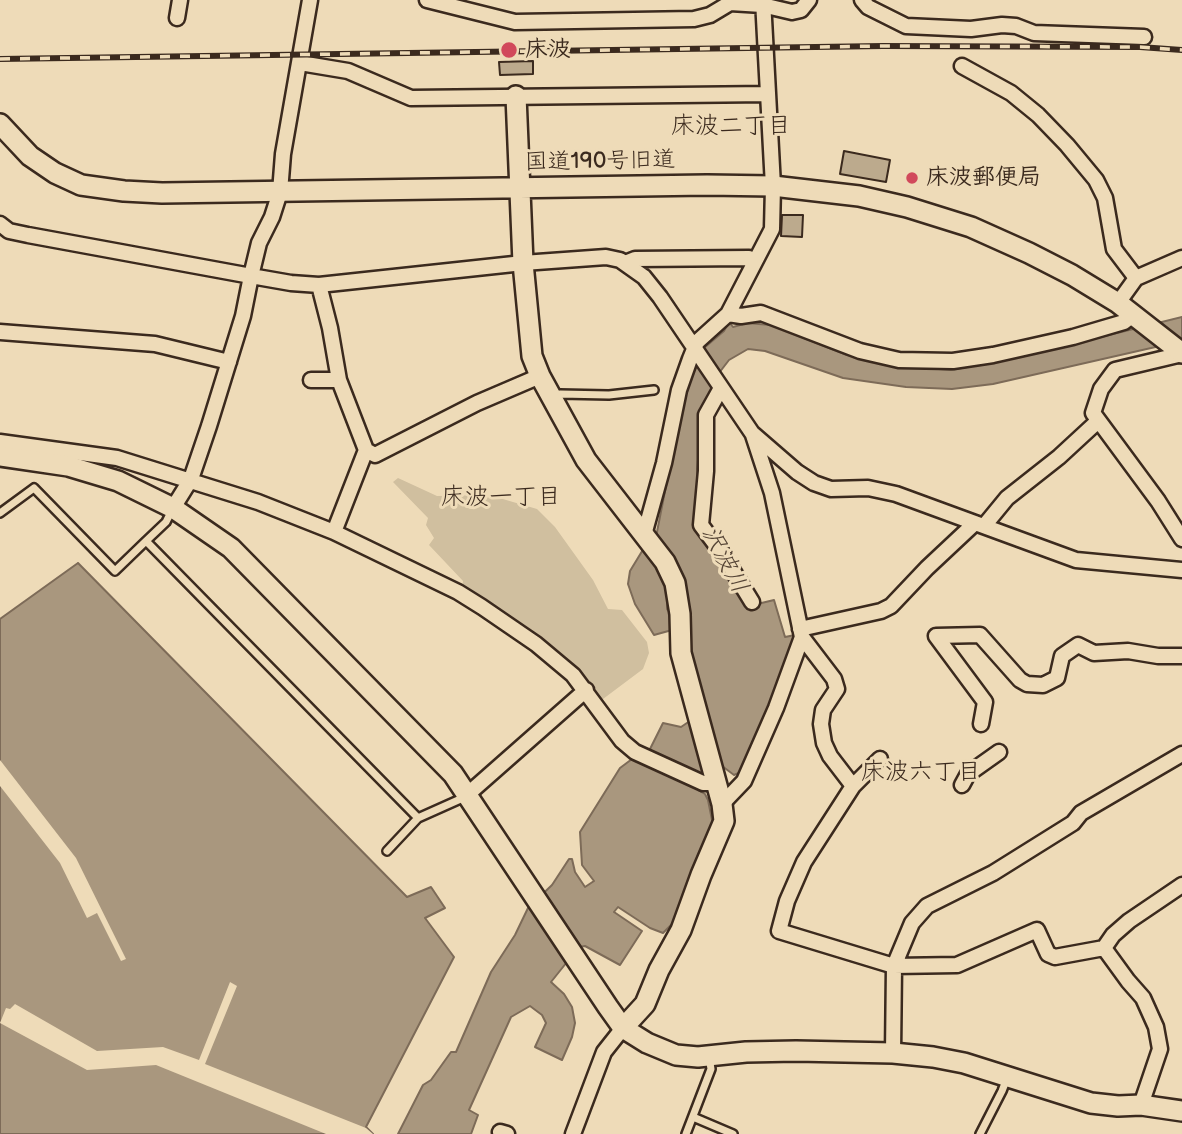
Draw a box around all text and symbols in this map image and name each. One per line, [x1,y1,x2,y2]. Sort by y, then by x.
place label: 床波 [525,36,571,64]
marker: 床波 [499,40,519,60]
district label: 床波二丁目 [671,113,791,141]
street label: 国道190号旧道 [524,147,676,177]
place label: 床波郵便局 [926,164,1041,192]
marker: 床波郵便局 [904,170,920,186]
district label: 床波一丁目 [441,484,561,512]
water label: 沢波川 [694,521,754,599]
district label: 床波六丁目 [861,759,981,787]

